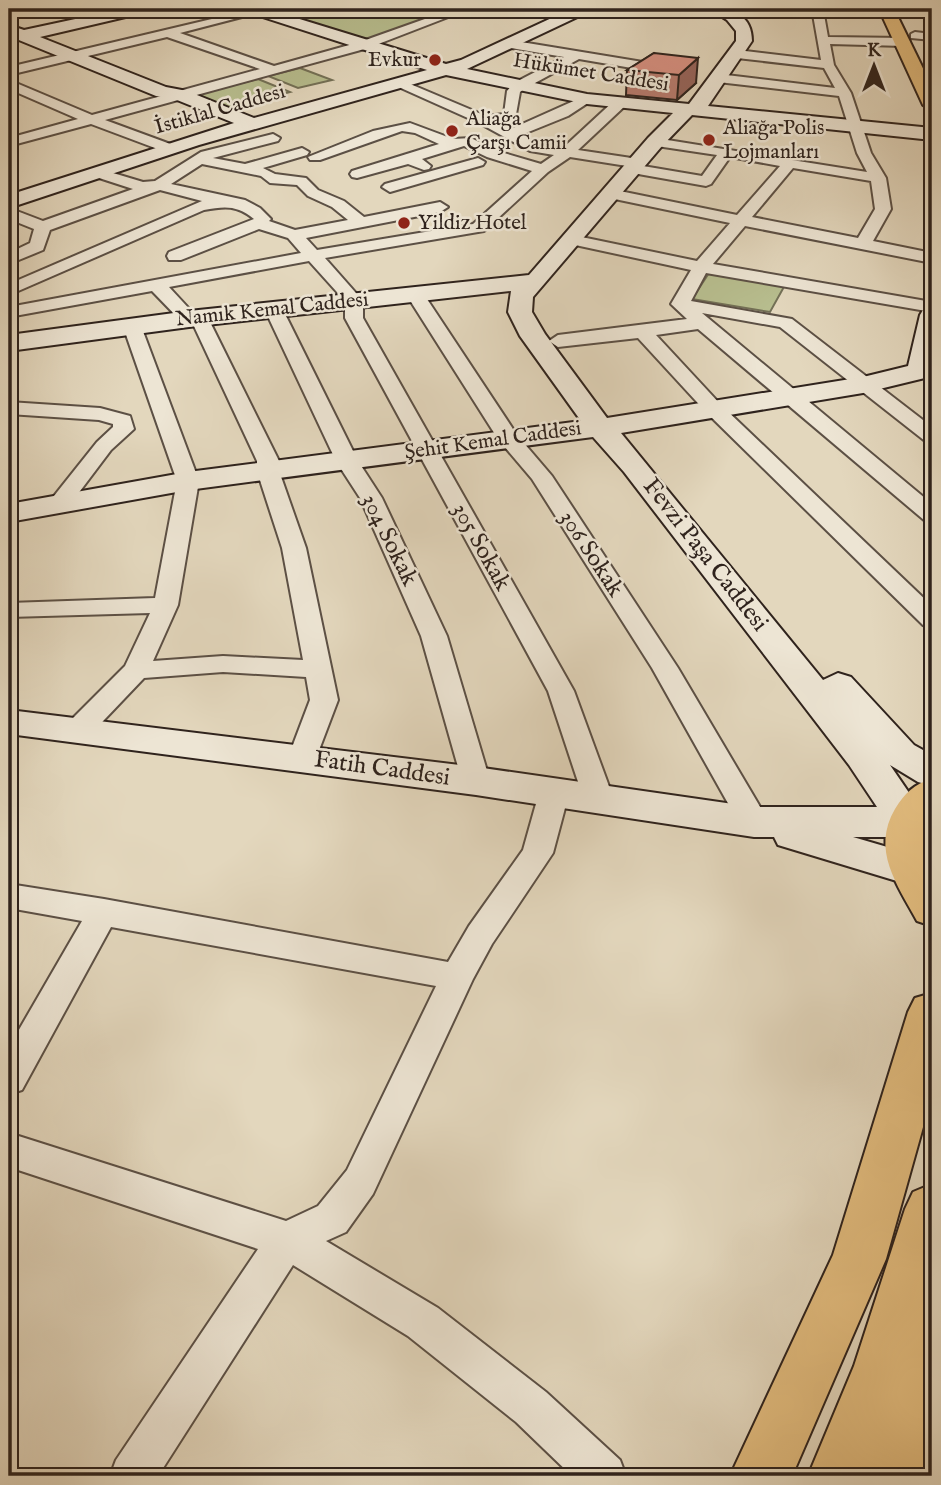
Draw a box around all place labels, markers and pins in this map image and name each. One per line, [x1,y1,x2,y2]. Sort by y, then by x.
place label: Evkur [368,47,421,74]
marker: Evkur [427,52,443,68]
place label: Aliağa Çarşı Camii [465,106,567,157]
place label: Aliağa Polis Lojmanları [722,115,824,166]
marker: Aliağa Çarşı Camii [444,123,460,139]
marker: Aliağa Polis Lojmanları [701,132,717,148]
place label: Yildiz Hotel [418,210,527,237]
marker: Yildiz Hotel [396,215,412,231]

